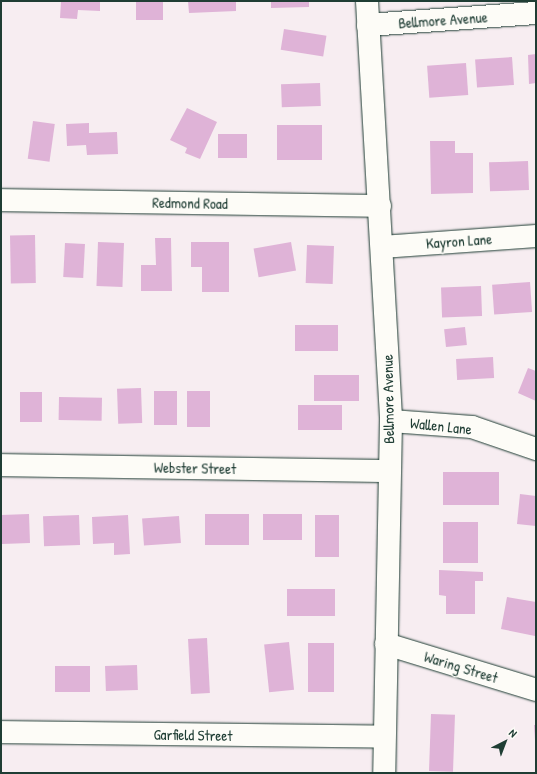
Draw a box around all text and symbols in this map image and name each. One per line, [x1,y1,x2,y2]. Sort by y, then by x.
street label: Bellmore Avenue [398,8,488,32]
street label: Redmond Road [152,193,228,213]
street label: Kayron Lane [425,230,493,252]
street label: Bellmore Avenue [378,354,398,444]
street label: Wallen Lane [409,414,473,438]
street label: Webster Street [154,458,236,478]
street label: Waring Street [422,647,500,687]
north arrow [485,722,525,762]
street label: Garfield Street [153,725,233,745]
text: N [506,726,520,740]

